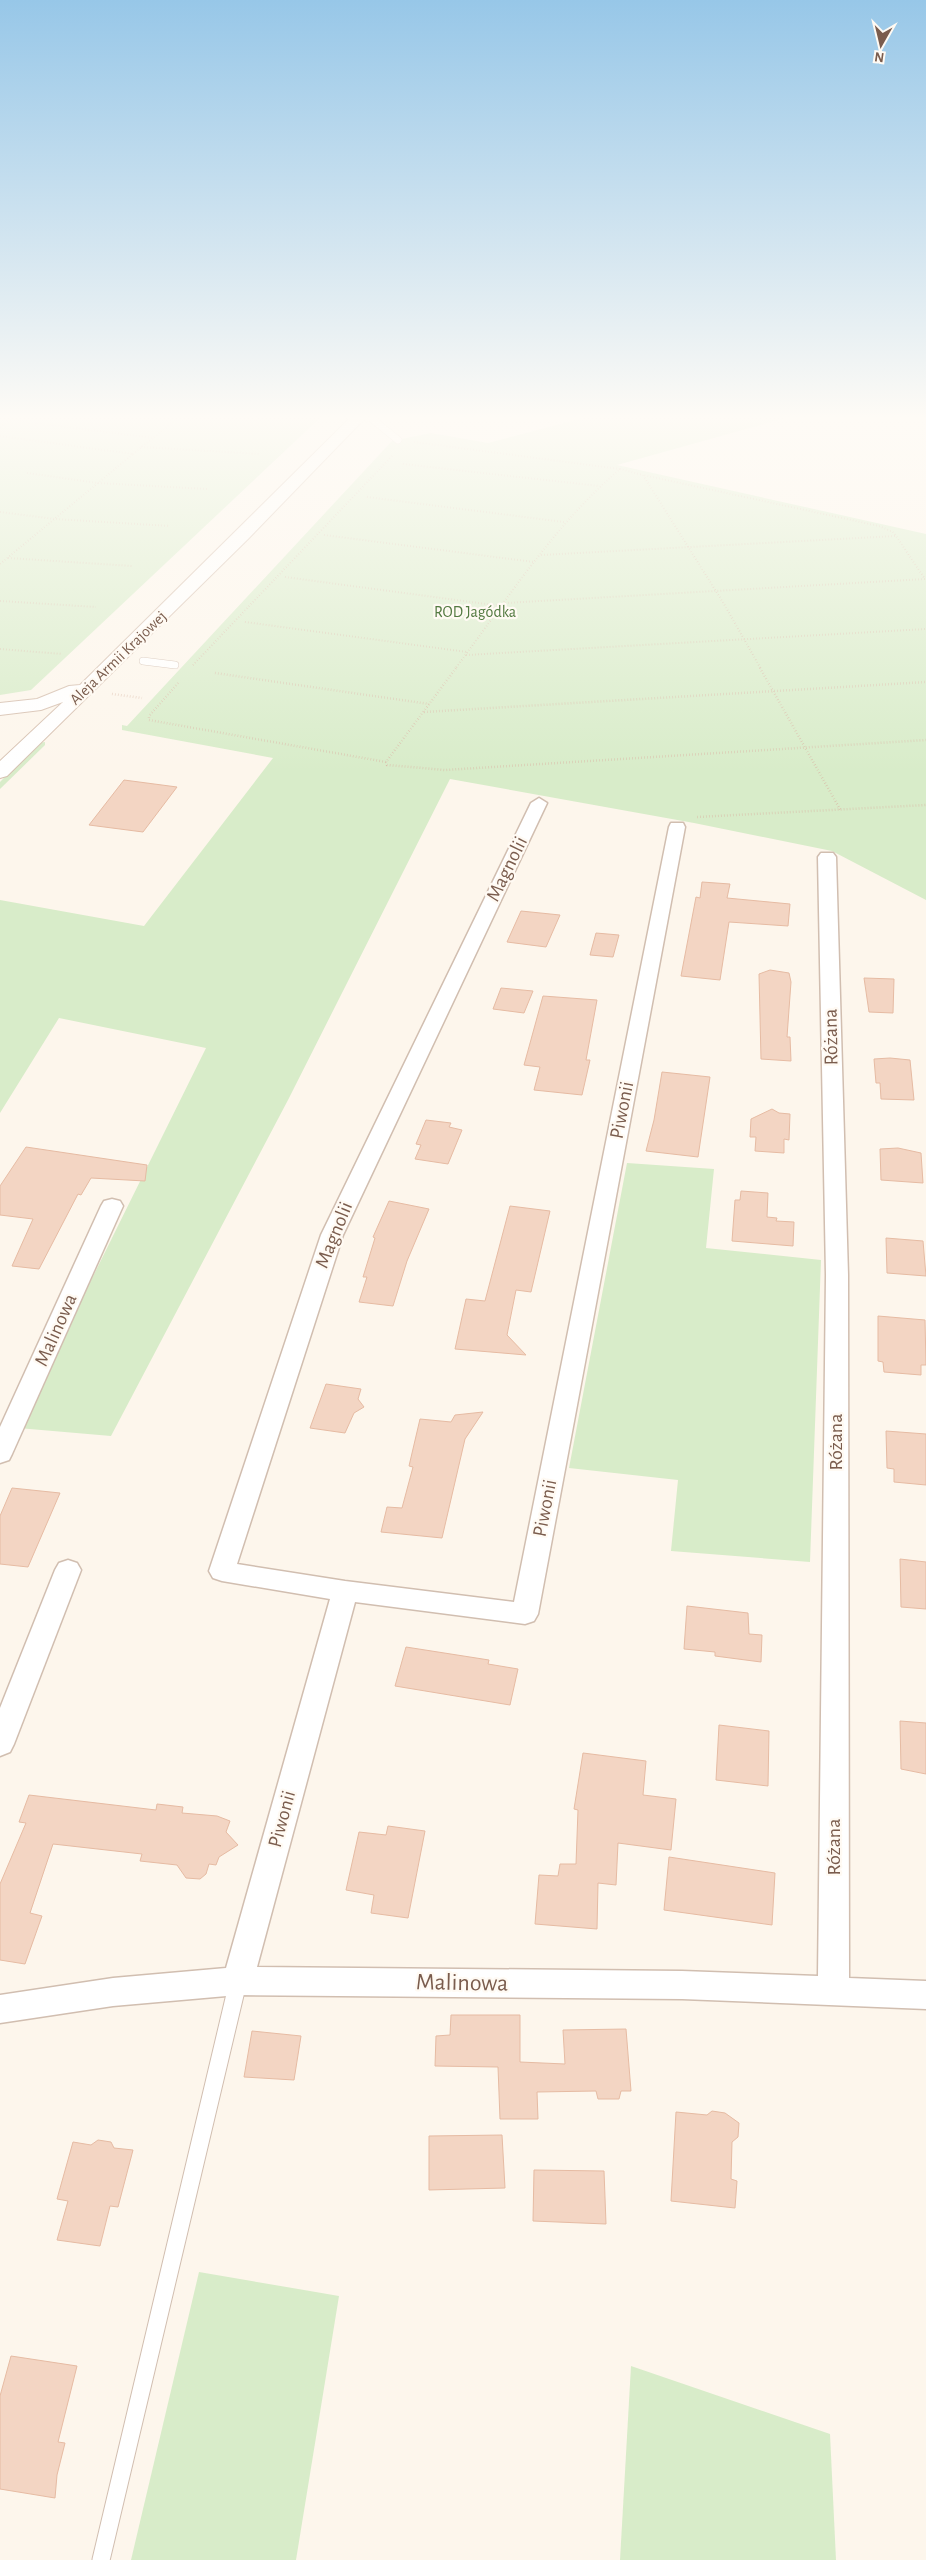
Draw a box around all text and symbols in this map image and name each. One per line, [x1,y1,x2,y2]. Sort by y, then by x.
north arrow [856,20,906,70]
text: N [874,49,885,64]
park label: ROD Jagódka [434,604,516,620]
street label: Aleja Armii Krajowej [67,608,170,709]
street label: Magnolii [483,833,531,905]
street label: Różana [821,1008,841,1066]
street label: Piwonii [607,1080,637,1140]
street label: Magnolii [312,1199,356,1271]
street label: Malinowa [31,1291,81,1369]
street label: Różana [826,1414,846,1470]
street label: Piwonii [530,1478,560,1538]
street label: Piwonii [265,1788,299,1850]
street label: Różana [824,1819,844,1875]
street label: Malinowa [416,1970,508,1996]

